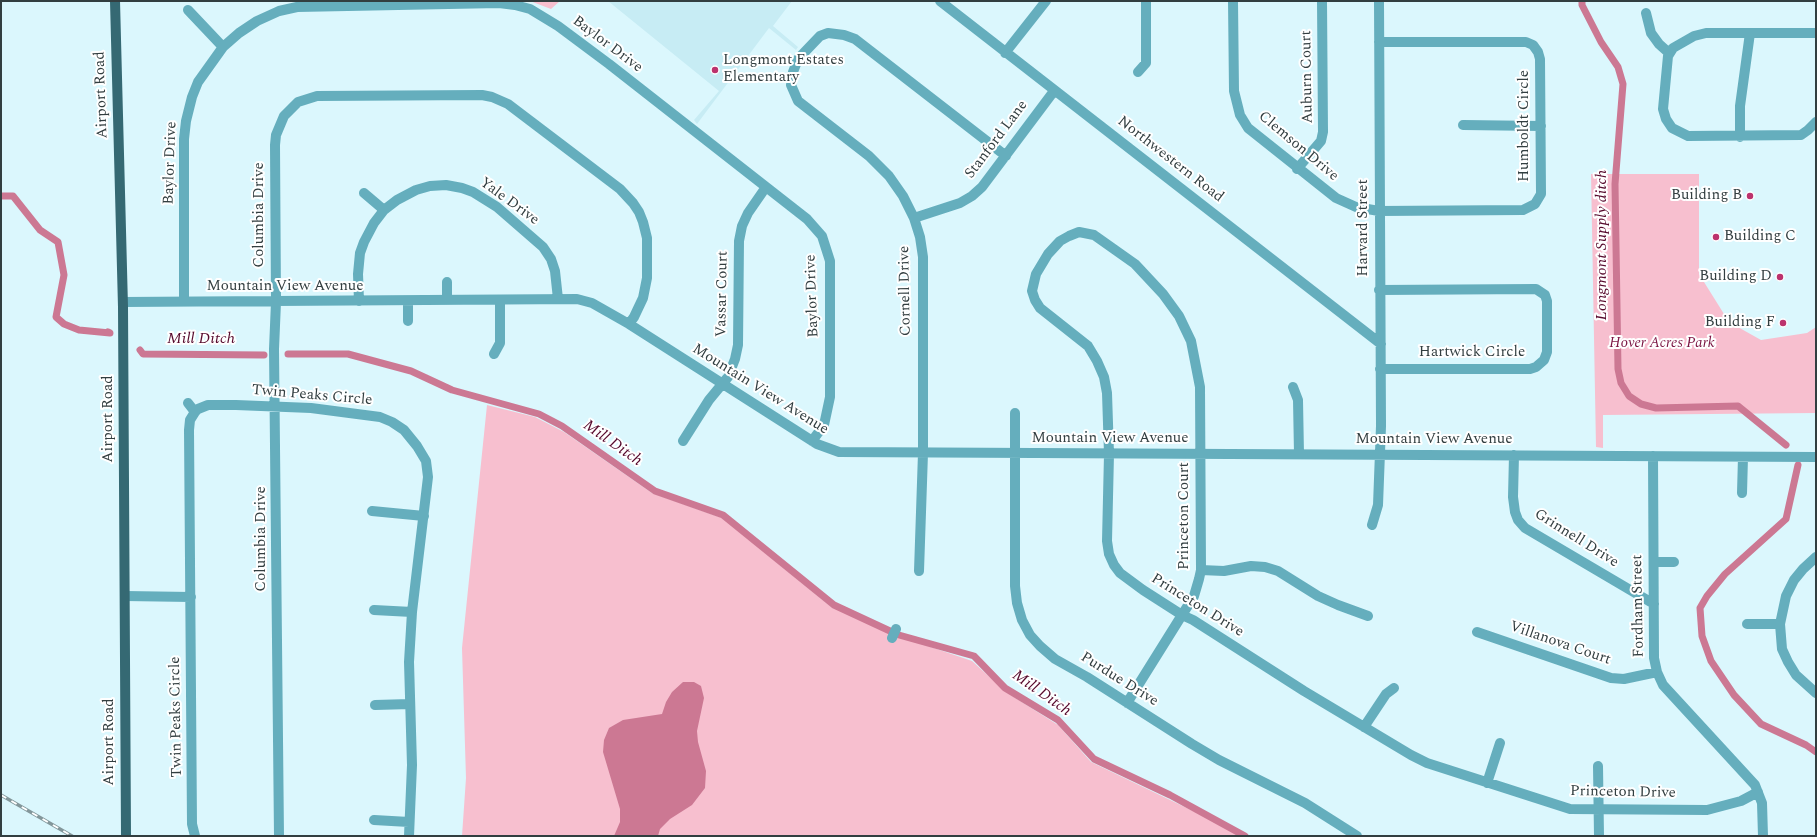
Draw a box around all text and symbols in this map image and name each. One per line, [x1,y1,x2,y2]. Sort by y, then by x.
street label: Baylor Drive [568,13,646,77]
street label: Auburn Court [1298,30,1318,124]
street label: Airport Road [91,51,113,139]
place label: Longmont Estates Elementary [723,52,844,87]
marker: Longmont Estates Elementary [710,65,720,75]
street label: Humboldt Circle [1516,70,1534,182]
street label: Stanford Lane [962,97,1032,183]
street label: Clemson Drive [1254,108,1342,186]
street label: Northwestern Road [1113,113,1227,207]
street label: Baylor Drive [161,121,181,205]
street label: Columbia Drive [251,162,269,268]
water label: Longmont Supply ditch [1593,170,1613,320]
street label: Yale Drive [476,174,542,230]
street label: Harvard Street [1355,179,1373,277]
place label: Building B [1671,187,1742,205]
marker: Building B [1745,191,1755,201]
place label: Building C [1724,228,1796,246]
marker: Building C [1711,232,1721,242]
street label: Cornell Drive [896,246,916,336]
street label: Vassar Court [713,251,733,337]
street label: Baylor Drive [803,254,823,338]
place label: Building D [1699,268,1772,286]
marker: Building D [1775,272,1785,282]
street label: Mountain View Avenue [206,278,364,296]
place label: Building F [1705,314,1775,332]
marker: Building F [1778,318,1788,328]
water label: Mill Ditch [167,330,235,350]
park label: Hover Acres Park [1609,335,1715,353]
street label: Mountain View Avenue [689,341,831,439]
street label: Hartwick Circle [1419,344,1525,362]
street label: Airport Road [100,375,118,463]
street label: Twin Peaks Circle [251,382,373,410]
water label: Mill Ditch [579,417,645,471]
street label: Mountain View Avenue [1031,430,1189,448]
street label: Mountain View Avenue [1355,431,1513,449]
street label: Princeton Court [1176,462,1194,570]
street label: Columbia Drive [253,486,271,592]
street label: Grinnell Drive [1530,506,1622,572]
street label: Fordham Street [1629,554,1649,658]
street label: Princeton Drive [1147,570,1247,642]
street label: Villanova Court [1507,618,1613,670]
street label: Purdue Drive [1077,649,1161,711]
street label: Twin Peaks Circle [167,656,187,778]
water label: Mill Ditch [1008,667,1074,721]
street label: Airport Road [101,698,119,786]
street label: Princeton Drive [1570,783,1676,803]

